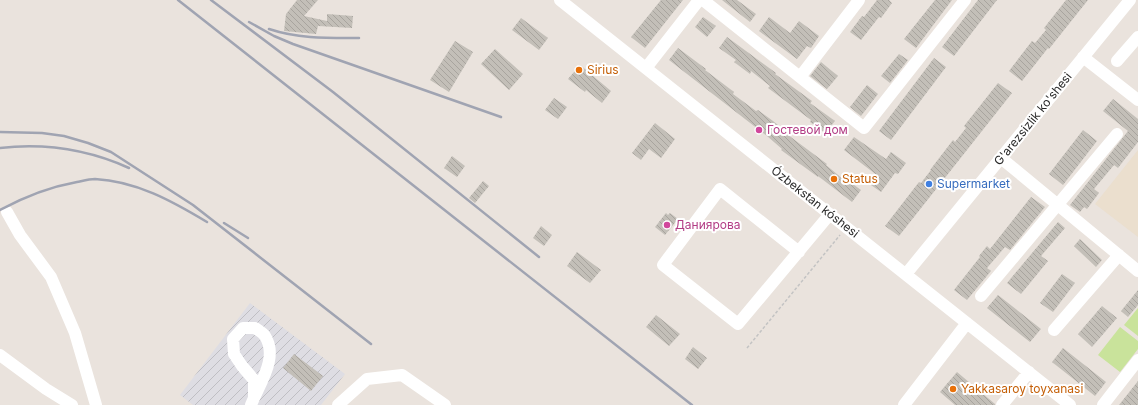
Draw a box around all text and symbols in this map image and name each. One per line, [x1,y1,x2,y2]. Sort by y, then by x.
place label: Sirius [587,62,619,77]
marker: Sirius [574,65,584,75]
street label: G'arezsizlik ko'shesi [991,69,1075,168]
place label: Гостевой дом [767,122,848,137]
marker: Гостевой дом [754,125,764,135]
street label: Ózbekstan kóshesi [768,163,862,241]
place label: Status [842,171,878,186]
marker: Status [829,174,839,184]
place label: Supermarket [937,176,1010,191]
marker: Supermarket [924,179,934,189]
place label: Даниярова [675,217,740,232]
marker: Даниярова [662,220,672,230]
place label: Yakkasaroy toyxanasi [961,381,1083,396]
marker: Yakkasaroy toyxanasi [948,384,958,394]

